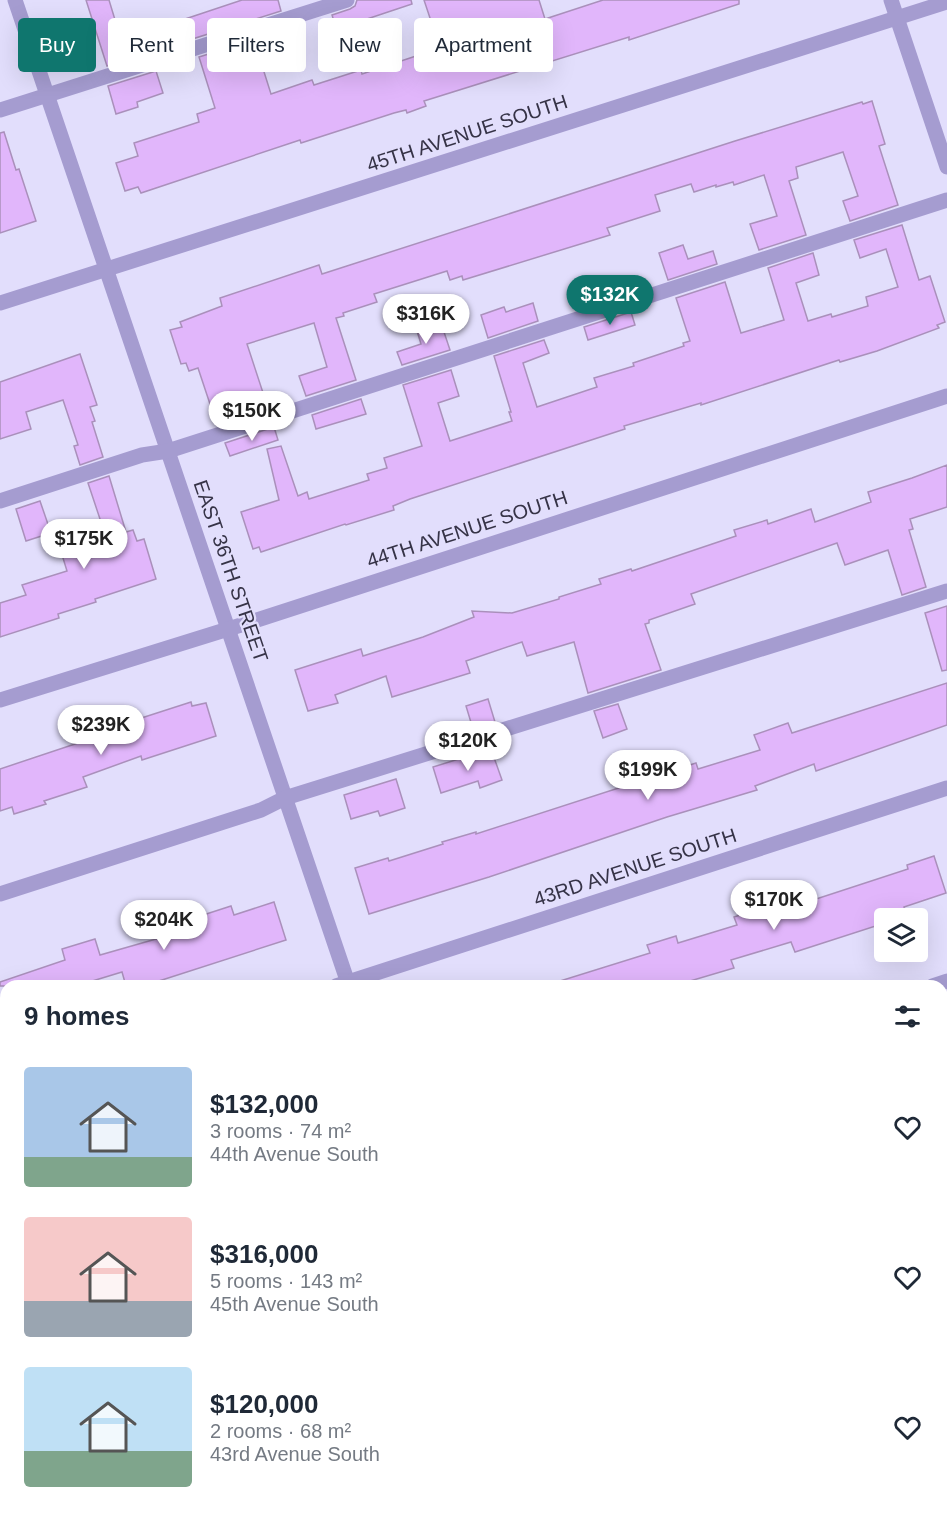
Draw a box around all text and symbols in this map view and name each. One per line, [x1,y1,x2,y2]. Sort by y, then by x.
chip: Buy [18,18,96,72]
chip: Rent [108,18,195,72]
chip: Filters [207,18,306,72]
chip: New [318,18,402,72]
chip: Apartment [414,18,553,72]
street label: 45TH AVENUE SOUTH [364,90,570,176]
pin: $132K [568,275,652,326]
text: $132K [581,283,639,305]
pin: $316K [384,294,468,345]
text: $316K [397,302,455,324]
pin: $150K [210,391,294,442]
text: $150K [223,399,281,421]
street label: EAST 36TH STREET [190,477,272,665]
street label: 44TH AVENUE SOUTH [364,486,570,572]
pin: $175K [42,519,126,570]
text: $175K [55,527,113,549]
pin: $239K [59,705,143,756]
text: $239K [72,713,130,735]
pin: $120K [426,721,510,772]
text: $120K [439,729,497,751]
pin: $199K [606,750,690,801]
text: $199K [619,758,677,780]
street label: 43RD AVENUE SOUTH [531,824,739,910]
pin: $170K [732,880,816,931]
text: $170K [745,888,803,910]
pin: $204K [122,900,206,951]
text: $204K [135,908,193,930]
map controls [874,908,928,962]
button: layers [874,908,928,962]
icon: filters [891,1000,924,1033]
text: 9 homes [24,1001,130,1031]
text: $132,000 [210,1089,318,1119]
icon: home [72,1091,144,1163]
icon: heart [891,1111,924,1144]
text: 3 rooms · 74 m² [210,1120,351,1142]
text: 44th Avenue South [210,1143,379,1165]
text: $316,000 [210,1239,318,1269]
icon: home [72,1241,144,1313]
icon: heart [891,1261,924,1294]
text: 5 rooms · 143 m² [210,1270,362,1292]
text: 45th Avenue South [210,1293,379,1315]
text: $120,000 [210,1389,318,1419]
icon: home [72,1391,144,1463]
icon: heart [891,1411,924,1444]
text: 2 rooms · 68 m² [210,1420,351,1442]
text: 43rd Avenue South [210,1443,380,1465]

